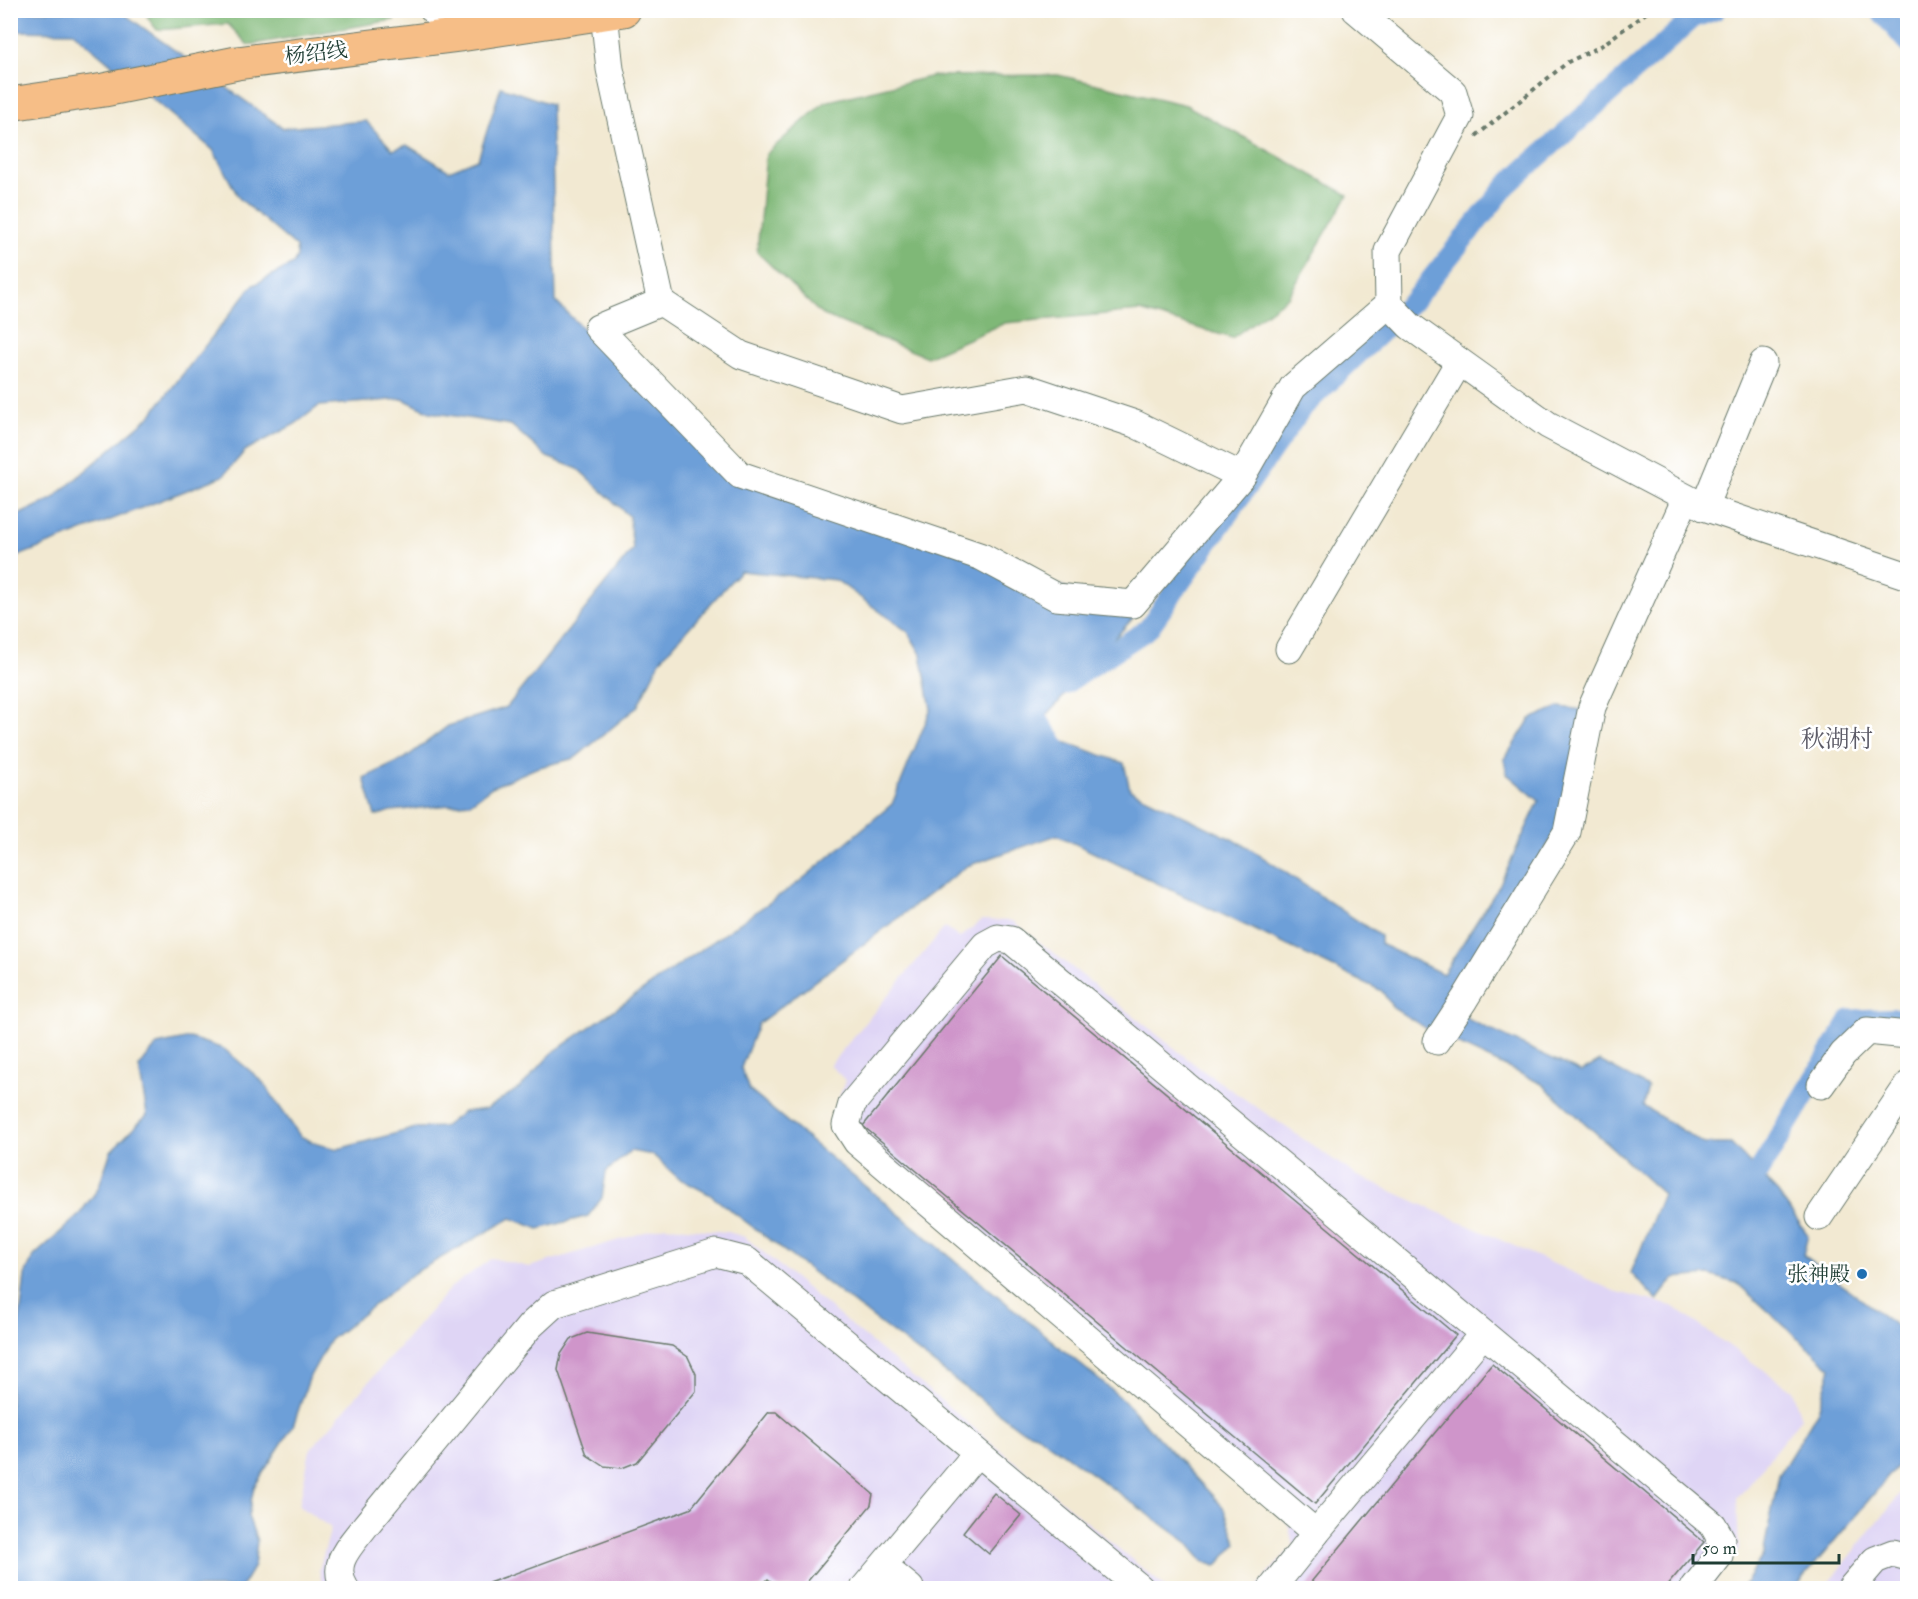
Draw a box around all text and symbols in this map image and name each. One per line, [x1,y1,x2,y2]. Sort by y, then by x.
street label: 杨绍线 [283,36,349,71]
district label: 秋湖村 [1801,724,1873,755]
place label: 张神殿 [1787,1261,1850,1288]
marker: 张神殿 [1855,1267,1869,1281]
scale bar [1693,1527,1838,1565]
text: 50 m [1702,1537,1737,1560]

